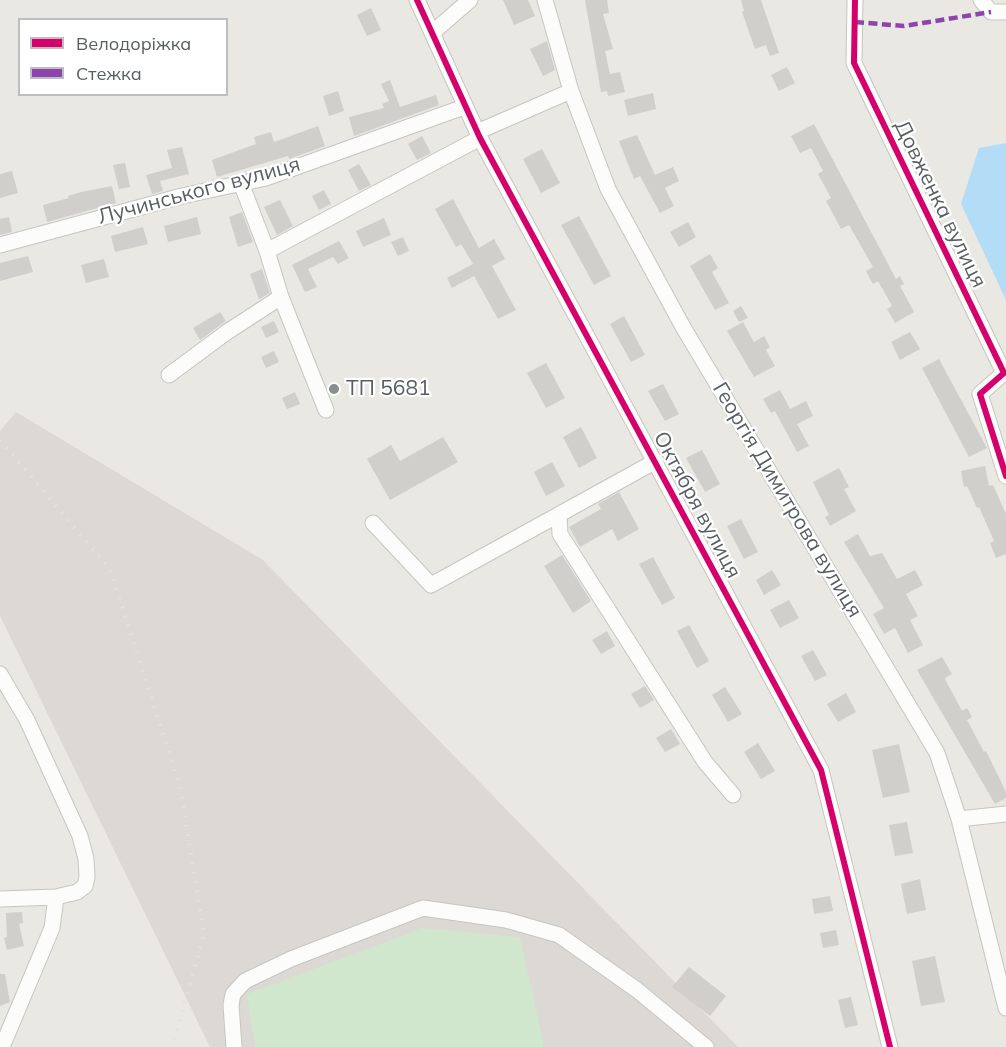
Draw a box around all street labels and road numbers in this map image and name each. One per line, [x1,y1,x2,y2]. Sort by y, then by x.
street label: Довженка вулиця [889,116,991,292]
street label: Лучинського вулиця [95,152,303,230]
street label: Георгія Димитрова вулиця [707,378,867,622]
street label: Октября вулиця [648,427,746,583]

